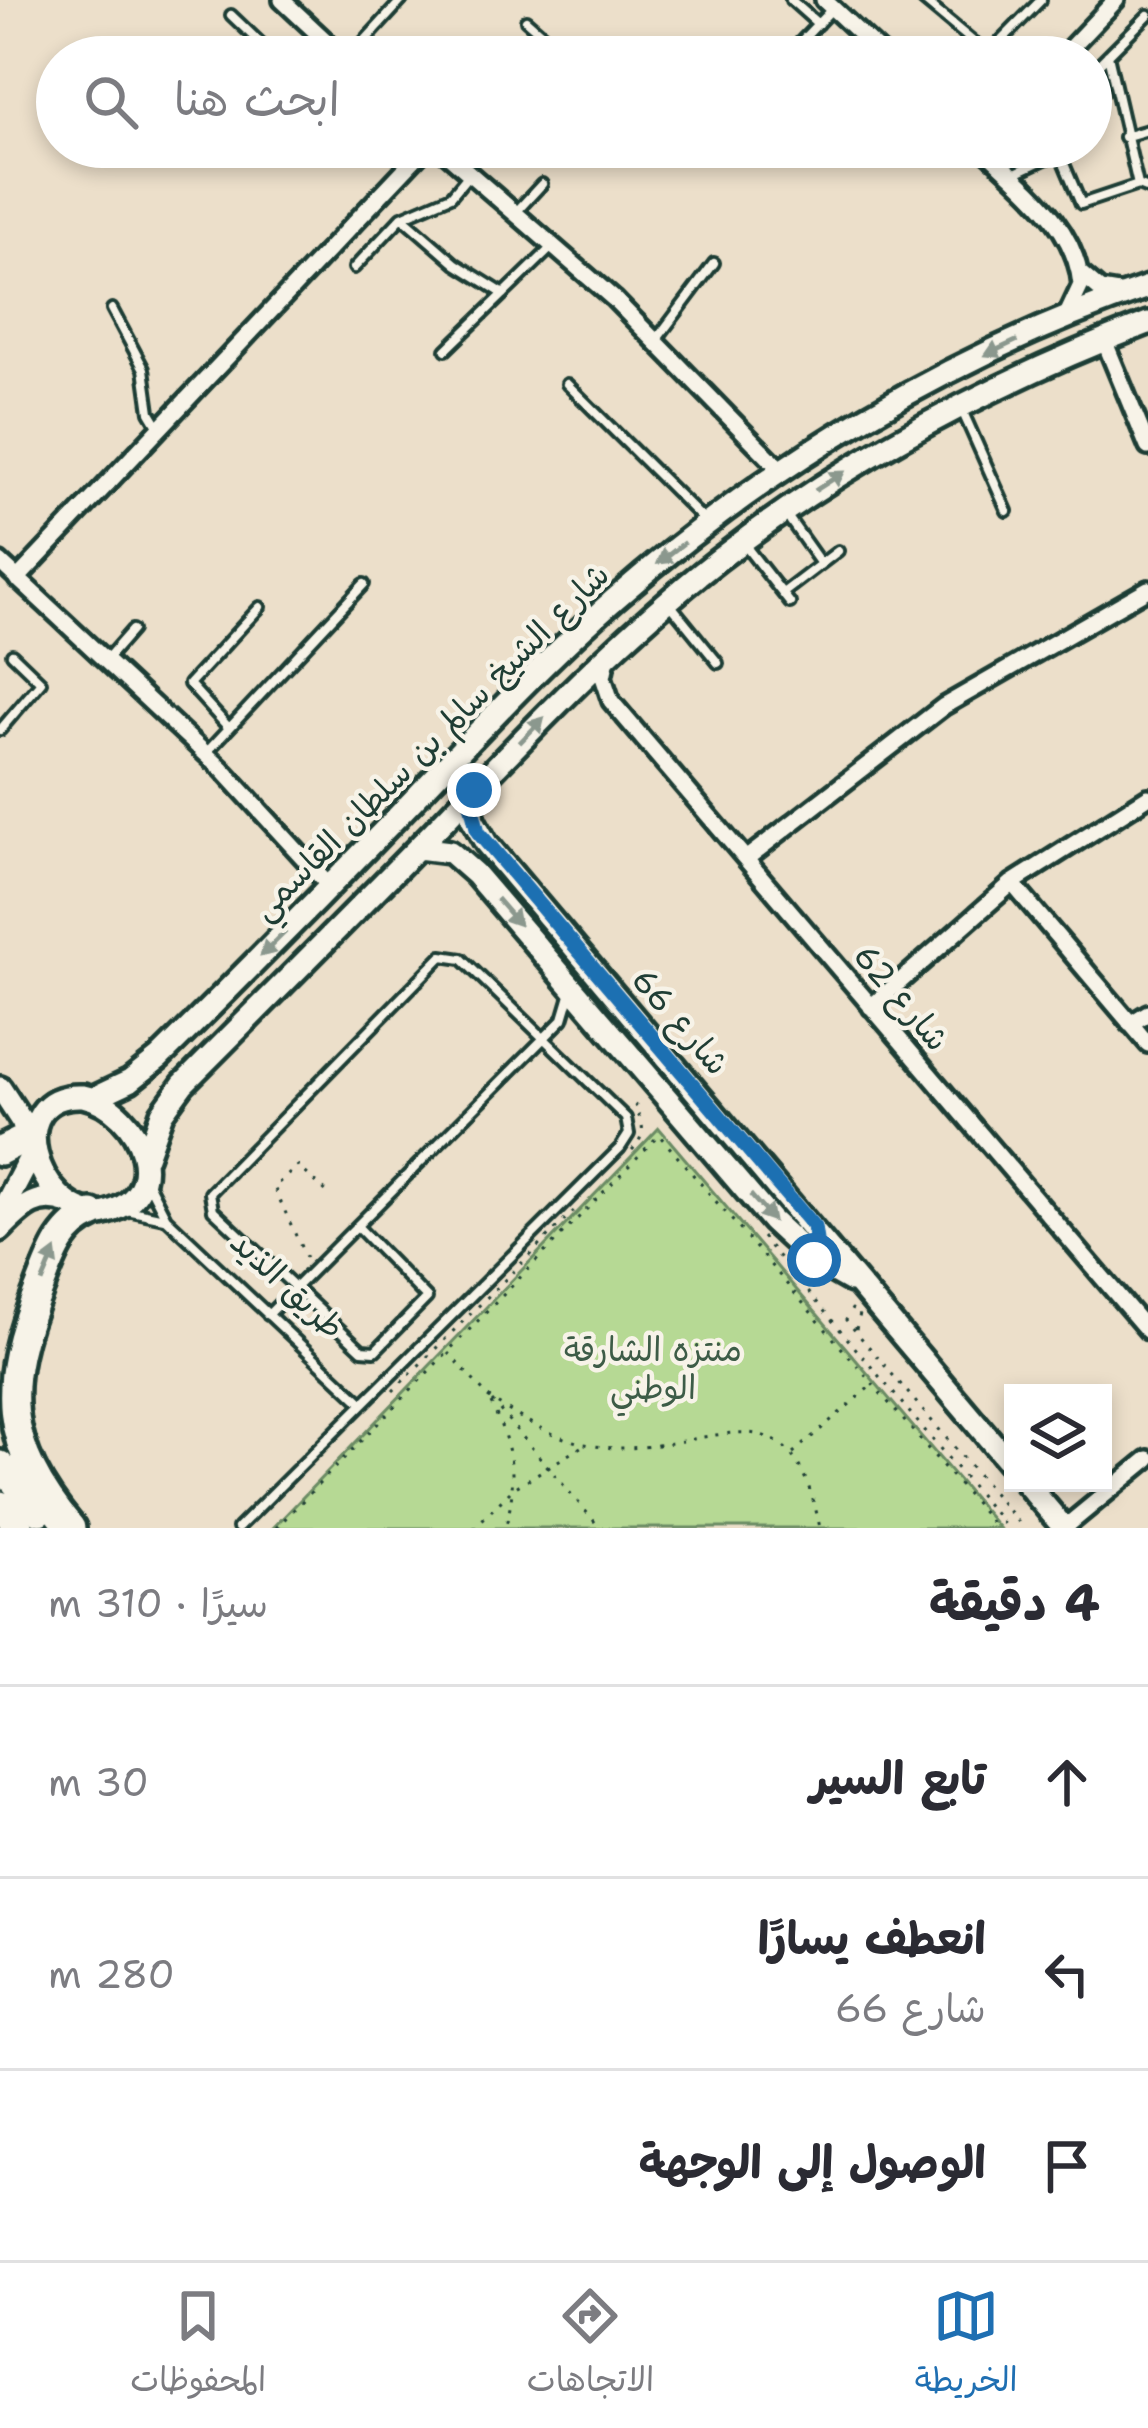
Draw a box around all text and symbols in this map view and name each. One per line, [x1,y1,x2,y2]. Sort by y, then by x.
search box [36,36,1112,168]
icon: search [78,69,144,135]
text: ابحث هنا [174,69,340,129]
one-way arrow [983,338,1018,358]
one-way arrow [814,471,847,493]
one-way arrow [655,540,686,565]
street label: شارع الشيخ سالم بن سلطان القاسمي [242,553,624,935]
one-way arrow [518,716,546,745]
route end [447,763,501,817]
one-way arrow [494,897,521,927]
one-way arrow [259,930,287,958]
street label: شارع 62 [843,934,960,1061]
street label: شارع 66 [621,958,740,1085]
one-way arrow [748,1193,774,1223]
street label: طريق الذيد [221,1220,355,1349]
route start [787,1233,841,1287]
one-way arrow [40,1247,59,1283]
park label: منتزه الشارقة الوطني [564,1327,742,1417]
map controls [1004,1384,1112,1492]
button: layers [1004,1384,1112,1492]
text: 4 دقيقة [929,1568,1100,1636]
text: سيرًا · 310 m [48,1577,268,1629]
text: تابع السير [810,1748,986,1808]
icon: ahead [1034,1749,1100,1815]
text: 30 m [48,1756,149,1808]
text: انعطف يسارًا [758,1908,986,1968]
icon: left [1034,1941,1100,2007]
text: 280 m [48,1948,175,2000]
text: شارع 66 [835,1982,986,2034]
text: الوصول إلى الوجهة [639,2132,986,2192]
icon: arrive [1034,2133,1100,2199]
tab: المحفوظات [130,2283,266,2409]
tab: الاتجاهات [527,2283,654,2409]
tab: الخريطة [915,2283,1018,2409]

